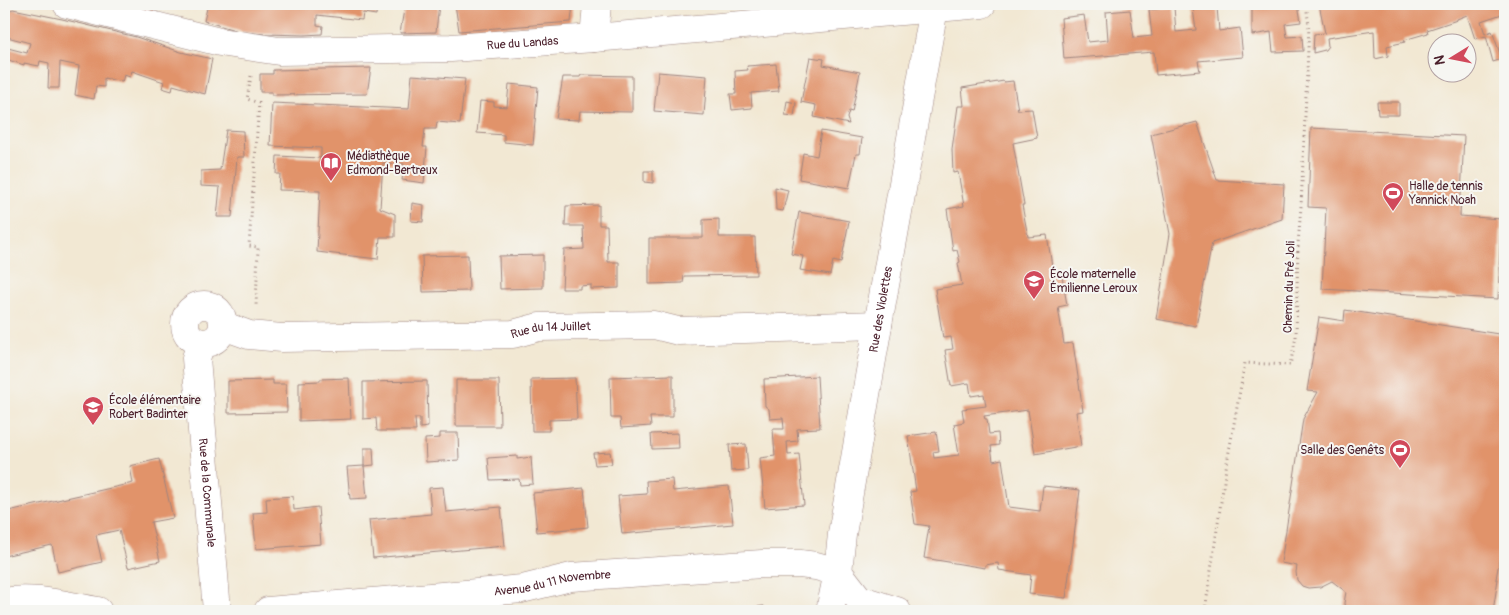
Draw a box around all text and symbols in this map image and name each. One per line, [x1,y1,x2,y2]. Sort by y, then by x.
north arrow [1426,32,1476,82]
street label: Rue du Landas [486,33,559,53]
text: N [1430,54,1449,66]
place label: Médiathèque Edmond-Bertreux [347,149,438,178]
library icon: Médiathèque Edmond-Bertreux [319,151,343,182]
place label: Halle de tennis Yannick Noah [1408,179,1483,208]
sports icon: Halle de tennis Yannick Noah [1381,181,1405,212]
street label: Chemin du Pré Joli [1280,241,1299,333]
street label: Rue des Violettes [866,265,896,354]
place label: École maternelle Émilienne Leroux [1050,266,1138,296]
school or university icon: École maternelle Émilienne Leroux [1022,269,1046,300]
street label: Rue du 14 Juillet [509,319,591,342]
place label: École élémentaire Robert Badinter [109,392,201,422]
school or university icon: École élémentaire Robert Badinter [81,395,105,426]
street label: Rue de la Communale [195,438,219,548]
sports icon: Salle des Genêts [1388,438,1412,469]
place label: Salle des Genêts [1300,443,1385,458]
street label: Avenue du 11 Novembre [493,567,611,599]

